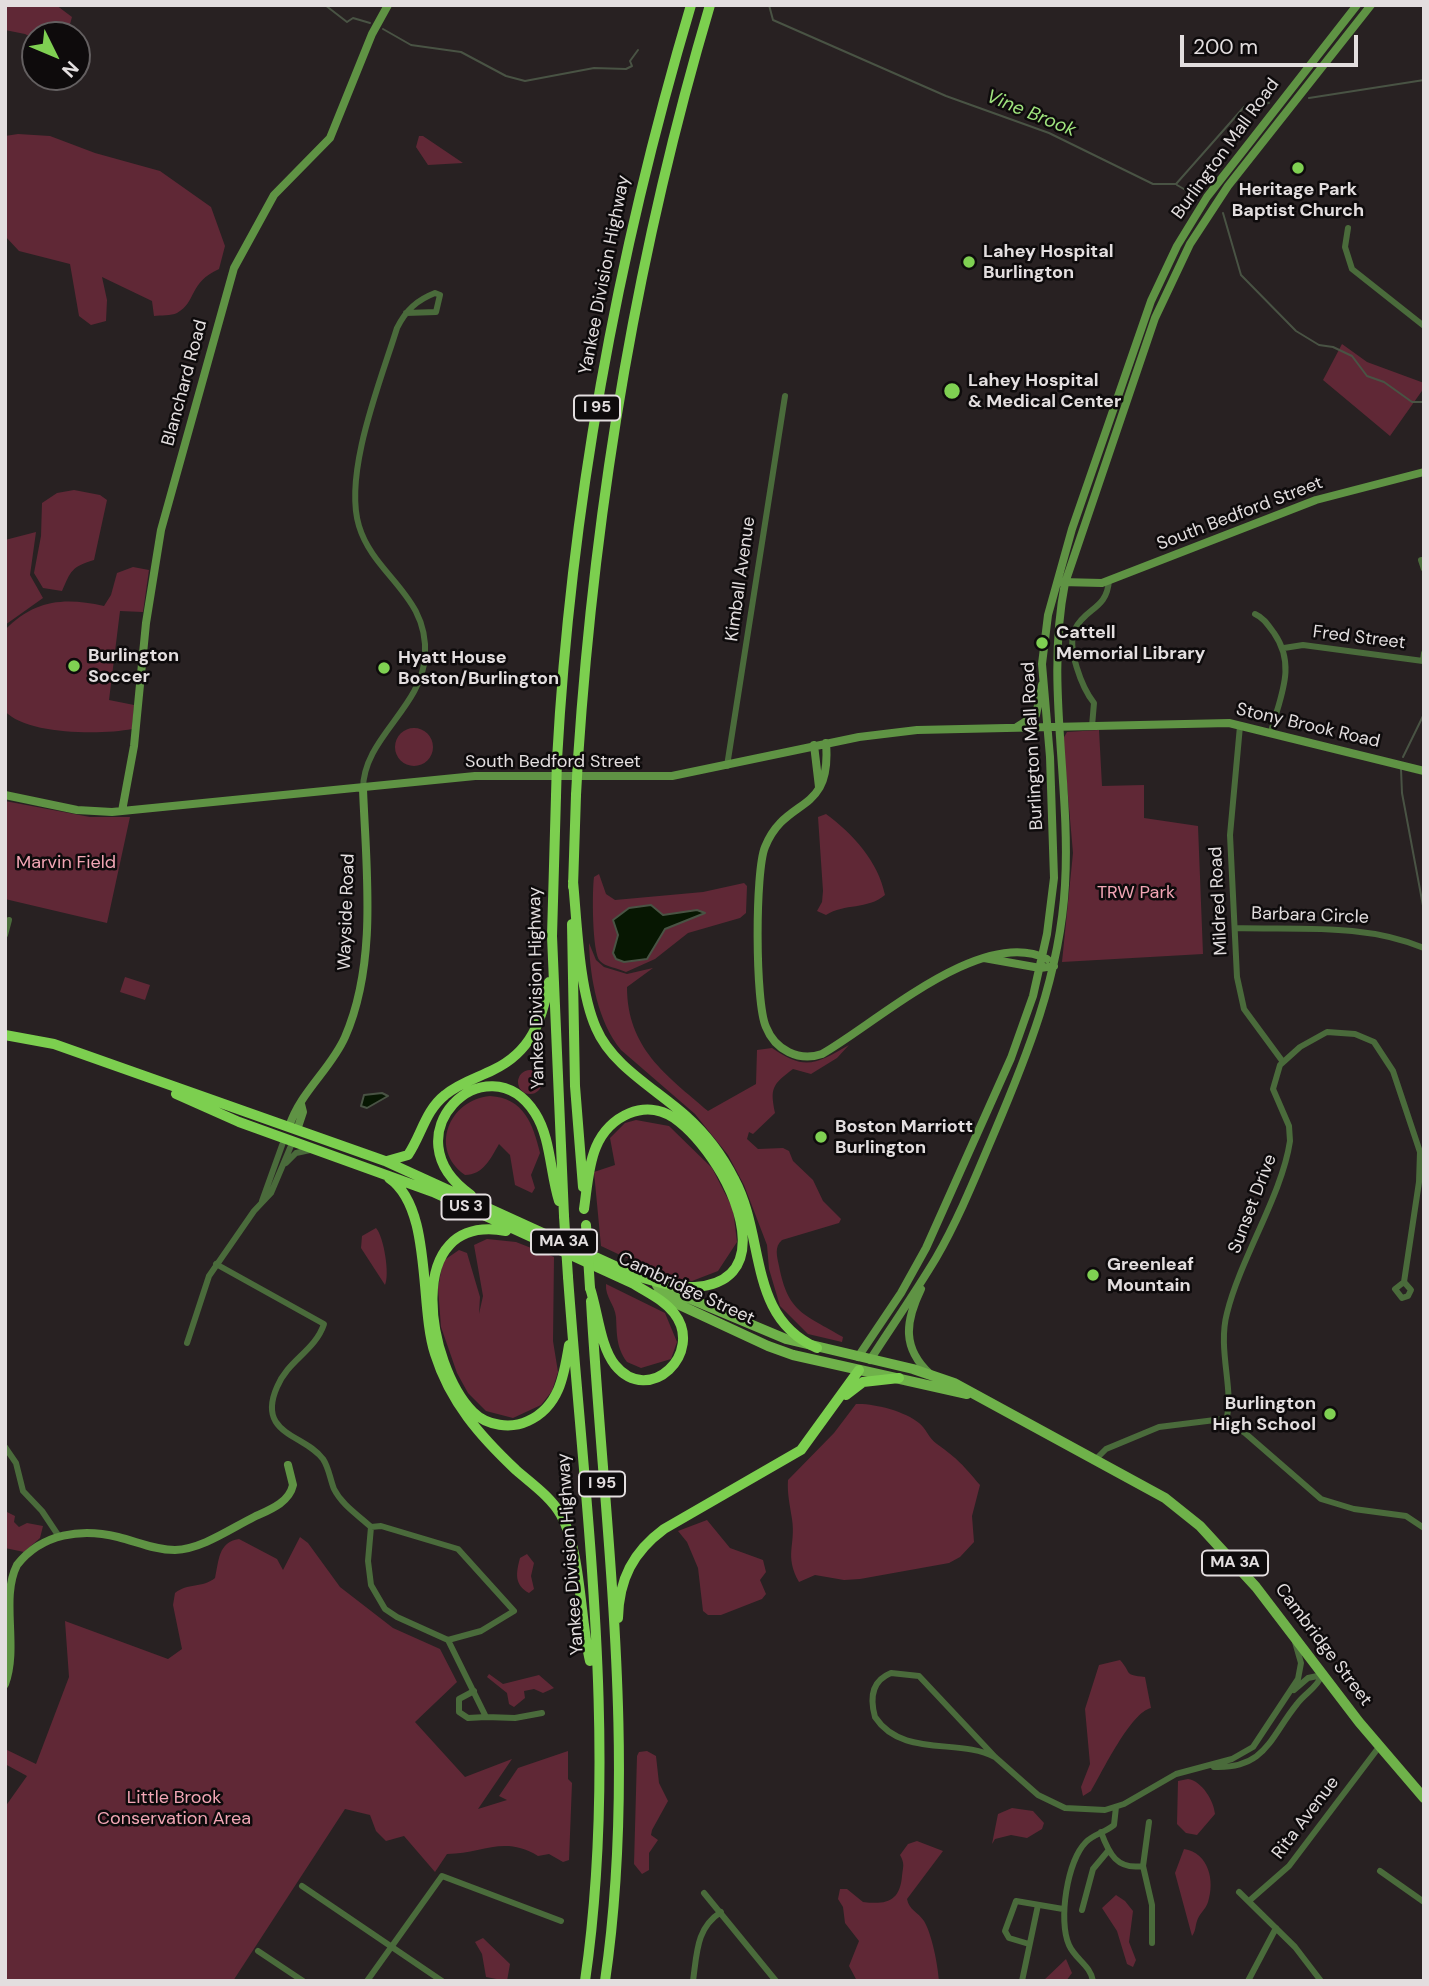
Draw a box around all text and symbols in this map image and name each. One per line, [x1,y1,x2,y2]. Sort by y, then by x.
north arrow [21,21,91,91]
scale bar [1184,21,1362,65]
text: 200 m [1193,33,1258,61]
text: N [56,56,84,83]
street label: Burlington Mall Road [1168,74,1284,224]
water label: Vine Brook [983,86,1079,142]
marker: Heritage Park Baptist Church [1290,160,1306,176]
street label: Yankee Division Highway [575,174,635,376]
place label: Heritage Park Baptist Church [1232,179,1364,222]
place label: Lahey Hospital Burlington [983,241,1113,284]
marker: Lahey Hospital Burlington [961,254,977,270]
street label: Blanchard Road [158,318,212,448]
place label: Lahey Hospital & Medical Center [968,370,1121,412]
marker: Lahey Hospital & Medical Center [942,381,962,401]
road number: I 95 [574,396,620,420]
street label: South Bedford Street [1154,472,1326,556]
street label: Kimball Avenue [722,515,760,643]
place label: Cattell Memorial Library [1056,622,1205,664]
street label: Fred Street [1311,622,1407,654]
marker: Cattell Memorial Library [1034,635,1050,651]
place label: Burlington Soccer [88,645,179,688]
place label: Hyatt House Boston/Burlington [398,647,559,690]
marker: Burlington Soccer [66,658,82,674]
marker: Hyatt House Boston/Burlington [376,660,392,676]
street label: Burlington Mall Road [1018,661,1048,831]
street label: Stony Brook Road [1234,699,1382,753]
street label: South Bedford Street [465,751,641,773]
street label: Mildred Road [1205,846,1233,956]
park label: Marvin Field [16,852,116,874]
street label: Wayside Road [334,853,360,971]
park label: TRW Park [1097,882,1175,904]
street label: Yankee Division Highway [524,887,550,1089]
street label: Barbara Circle [1251,903,1369,929]
place label: Boston Marriott Burlington [835,1116,973,1158]
marker: Boston Marriott Burlington [813,1129,829,1145]
street label: Sunset Drive [1224,1151,1282,1257]
road number: US 3 [442,1194,490,1219]
road number: MA 3A [531,1230,597,1254]
street label: Cambridge Street [614,1248,758,1330]
place label: Greenleaf Mountain [1107,1254,1194,1296]
marker: Greenleaf Mountain [1085,1267,1101,1283]
place label: Burlington High School [1212,1393,1316,1436]
marker: Burlington High School [1322,1406,1338,1422]
street label: Yankee Division Highway [553,1452,589,1656]
road number: I 95 [579,1472,625,1496]
road number: MA 3A [1202,1550,1268,1576]
street label: Cambridge Street [1270,1579,1376,1711]
street label: Rita Avenue [1268,1772,1344,1864]
park label: Little Brook Conservation Area [97,1787,251,1829]

